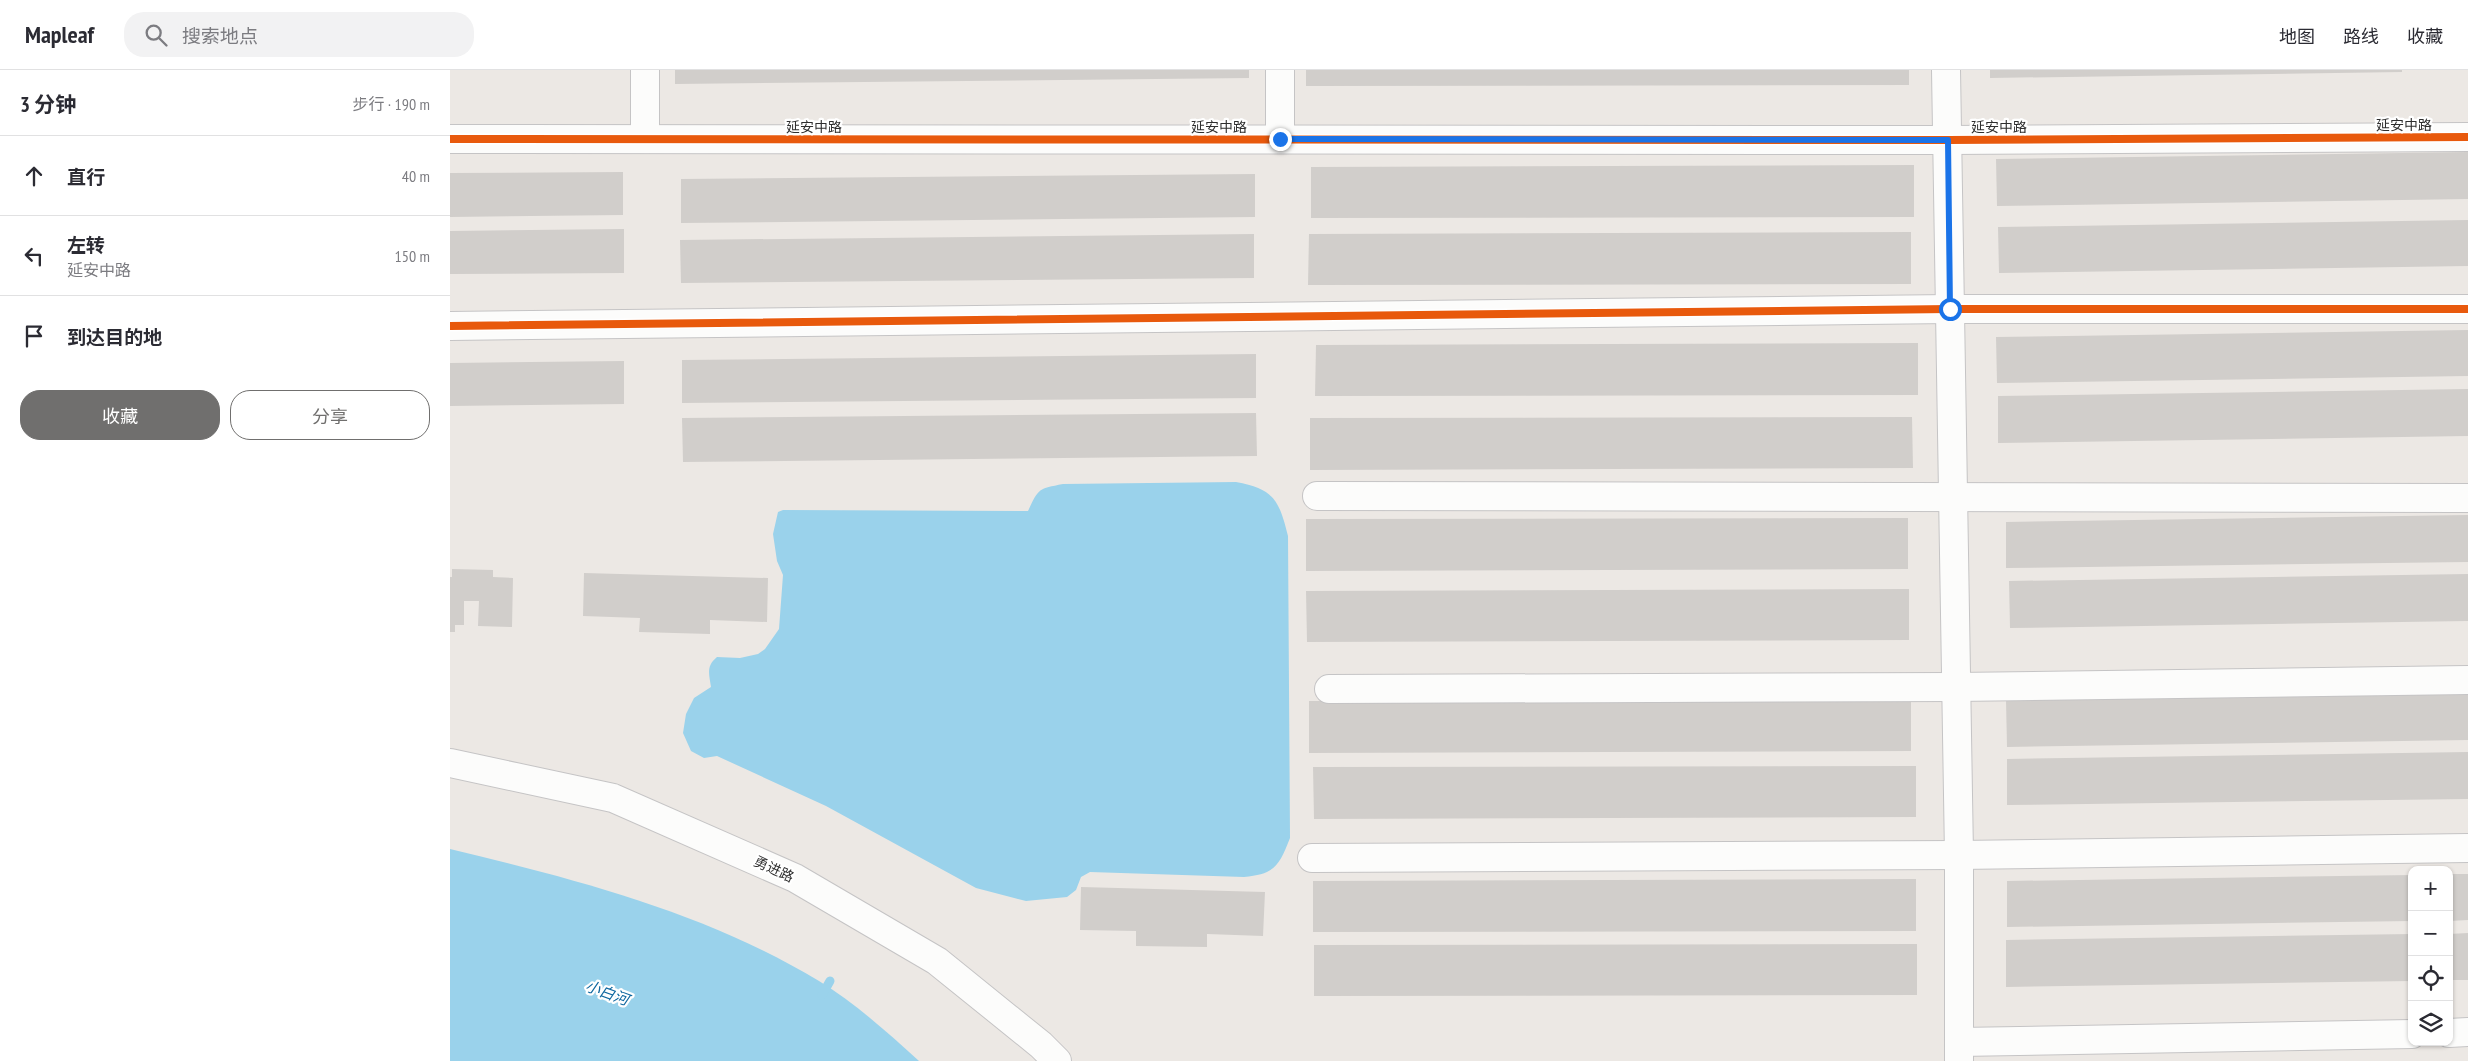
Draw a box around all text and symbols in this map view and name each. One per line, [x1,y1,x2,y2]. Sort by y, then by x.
search box [124,12,474,57]
text: Mapleaf [25,19,94,50]
icon: search [142,21,170,49]
text: 搜索地点 [182,24,258,48]
text: 地图 [2279,25,2315,48]
text: 路线 [2343,25,2379,48]
text: 收藏 [2407,25,2443,48]
text: 3 分钟 [20,91,76,118]
text: 步行 · 190 m [352,94,430,114]
street label: 延安中路 [2376,116,2432,134]
street label: 延安中路 [786,118,842,136]
street label: 延安中路 [1191,118,1247,136]
street label: 延安中路 [1971,118,2027,136]
route end [1269,128,1292,151]
icon: ahead [20,162,48,190]
text: 直行 [67,165,105,189]
text: 40 m [402,166,430,186]
text: 左转 [67,233,105,257]
icon: left [20,242,48,270]
text: 150 m [395,246,430,266]
text: 延安中路 [67,260,131,280]
route start [1939,298,1962,321]
icon: arrive [20,322,48,350]
text: 到达目的地 [67,325,162,349]
button: 收藏 [20,390,220,440]
button: 分享 [230,390,430,440]
street label: 勇进路 [751,852,797,886]
map controls [2408,866,2453,1046]
button: + [2408,866,2453,911]
button: − [2408,911,2453,956]
button: locate [2408,956,2453,1001]
water label: 小白河 [583,976,634,1010]
button: layers [2408,1001,2453,1046]

